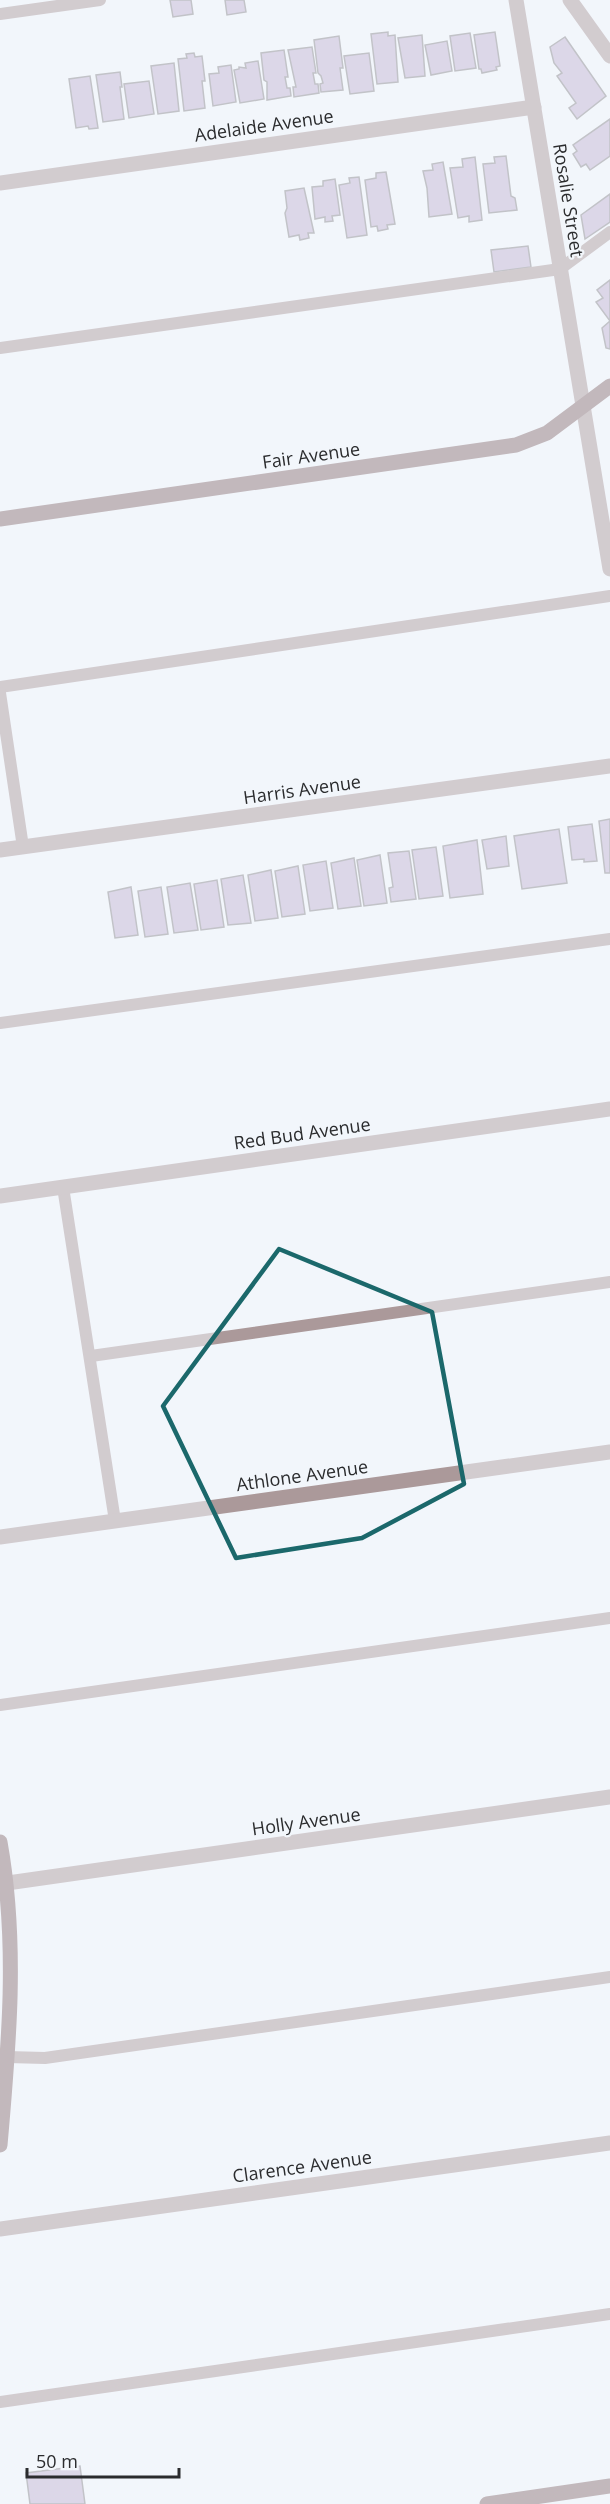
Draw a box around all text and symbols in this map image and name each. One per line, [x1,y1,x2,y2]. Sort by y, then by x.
street label: Adelaide Avenue [193,103,335,147]
street label: Rosalie Street [548,141,590,259]
street label: Fair Avenue [261,436,361,474]
street label: Harris Avenue [242,769,362,809]
street label: Red Bud Avenue [232,1112,372,1154]
street label: Athlone Avenue [235,1454,369,1496]
street label: Holly Avenue [250,1801,362,1841]
street label: Clarence Avenue [231,2144,373,2188]
scale bar [27,2441,178,2479]
text: 50 m [36,2449,78,2473]

